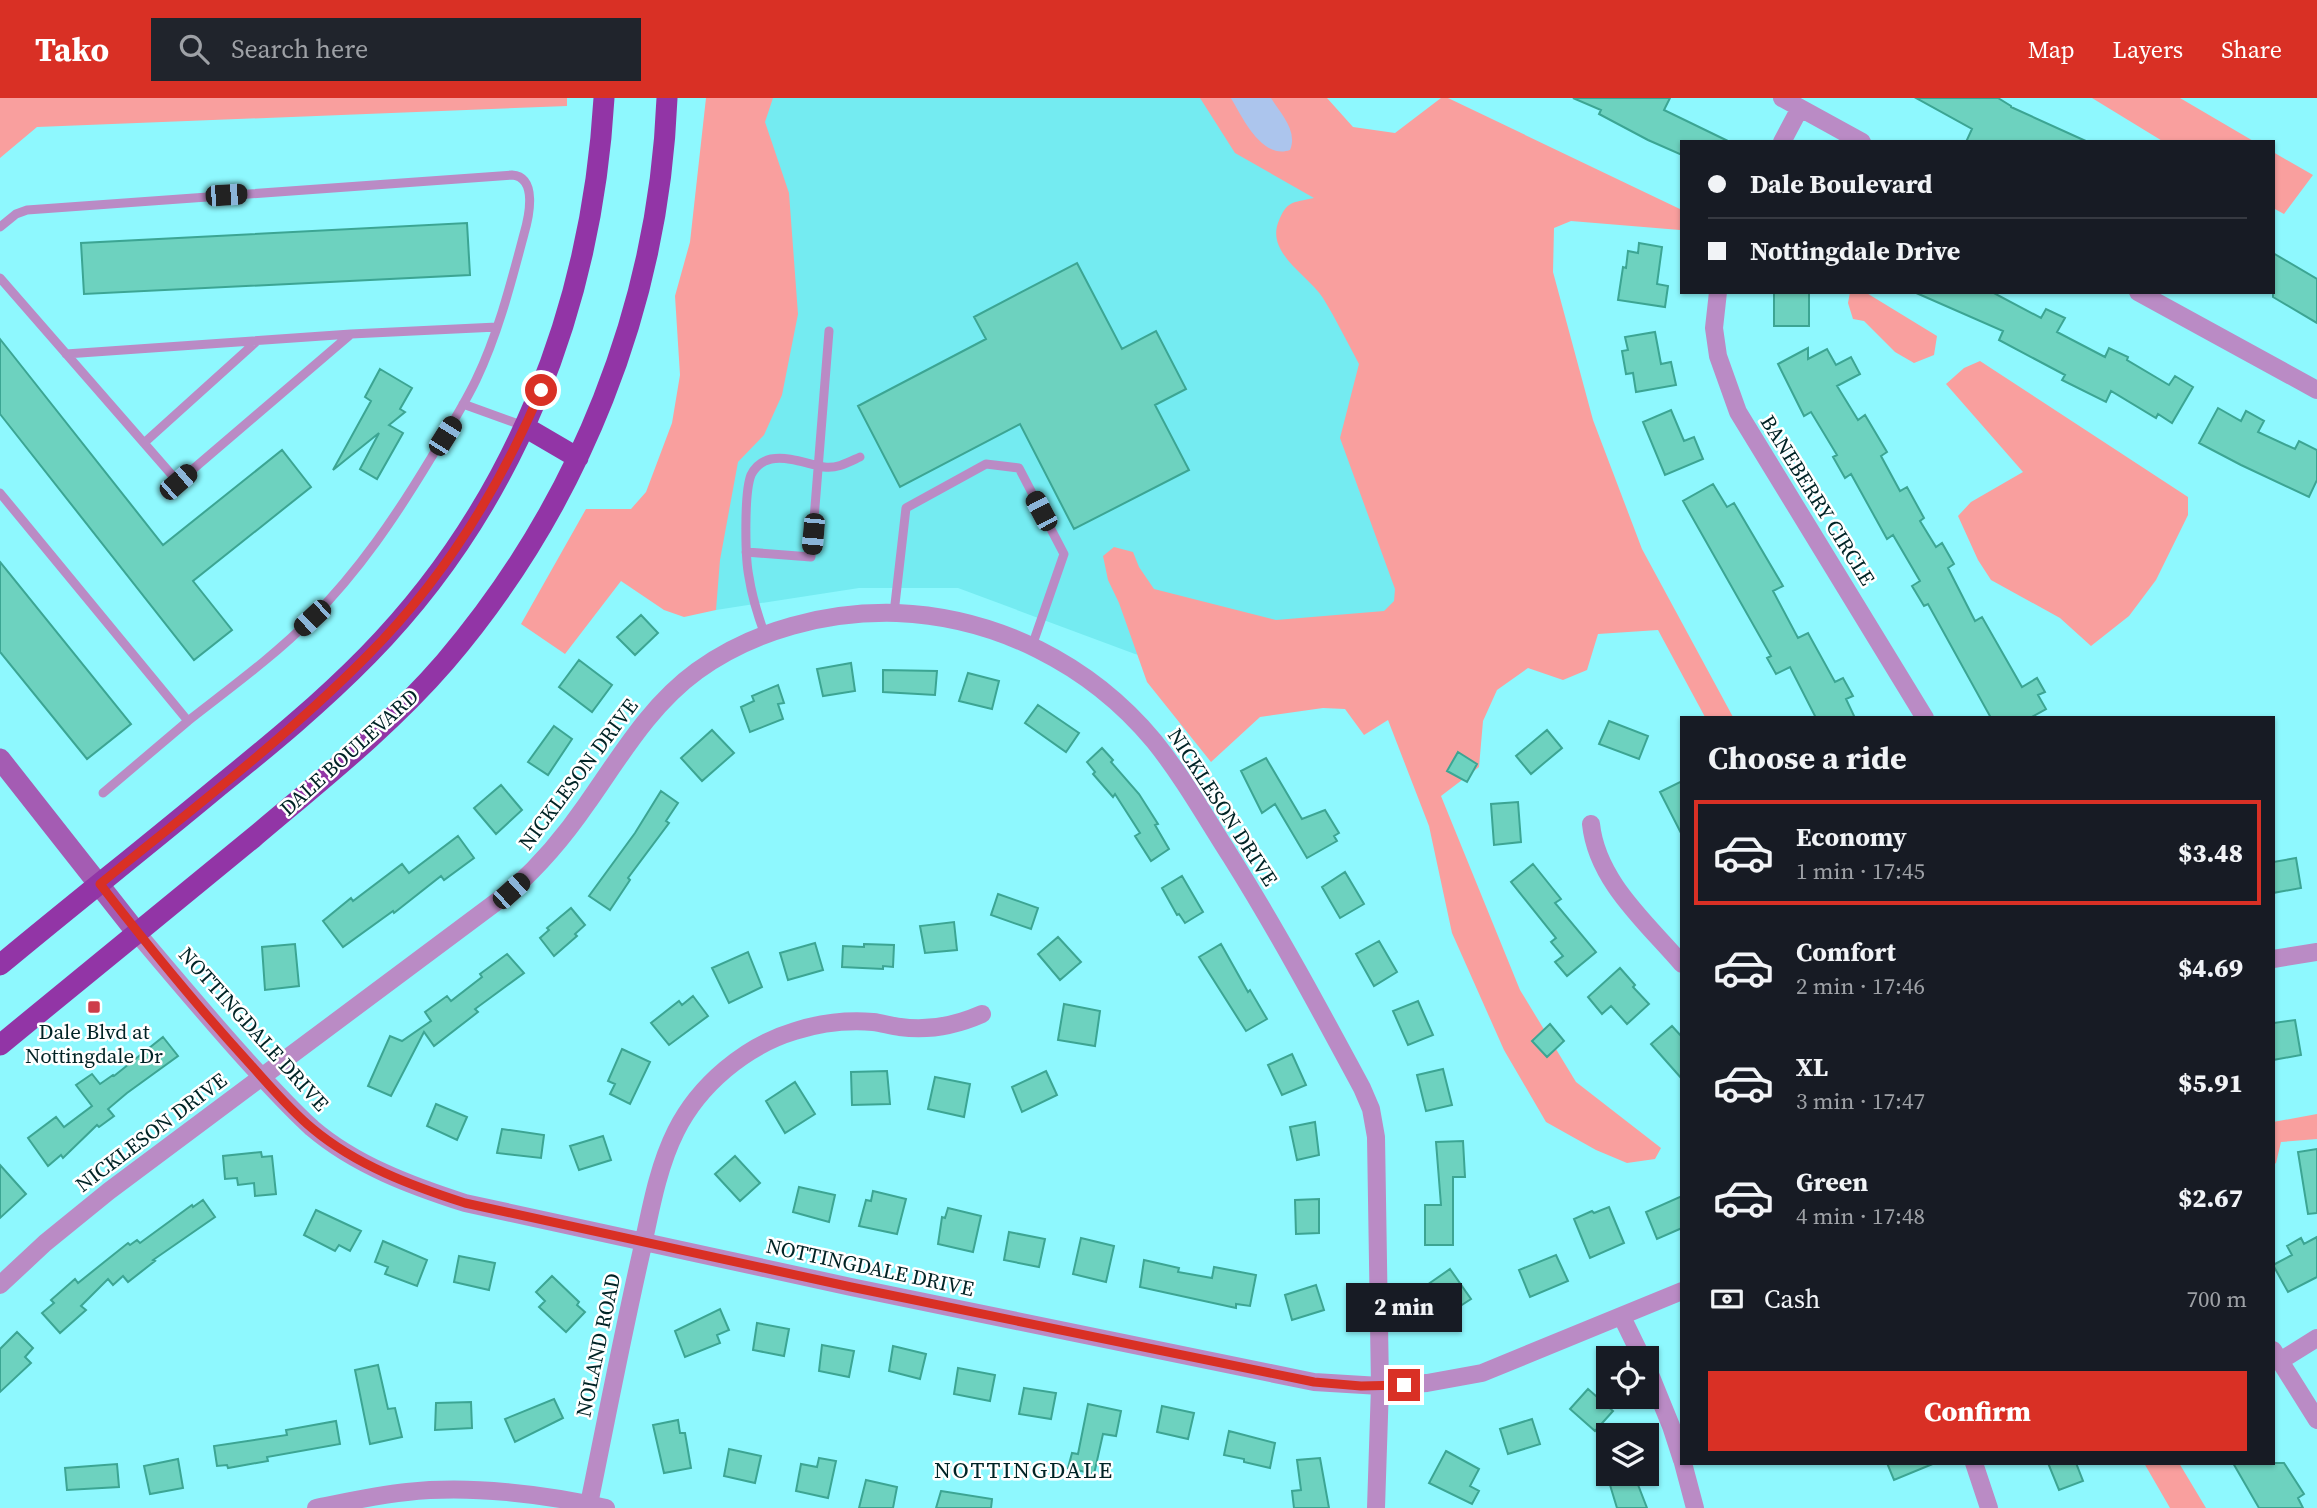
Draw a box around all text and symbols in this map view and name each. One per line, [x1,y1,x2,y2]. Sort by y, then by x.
search box [151,18,641,81]
text: Tako [35,27,109,72]
icon: search [175,30,213,68]
text: Search here [231,31,368,67]
text: Map [2028,33,2075,66]
text: Layers [2113,33,2183,66]
text: Share [2221,33,2282,66]
text: Dale Boulevard [1750,166,1933,202]
car [205,183,248,207]
text: Nottingdale Drive [1750,233,1960,269]
route start [525,374,557,406]
street label: BANEBERRY CIRCLE [1754,409,1882,591]
car [425,413,466,459]
car [156,460,201,504]
car [1022,488,1061,534]
car [801,512,826,556]
car [290,596,335,640]
street label: DALE BOULEVARD [273,682,425,822]
street label: NICKLESON DRIVE [511,692,645,856]
street label: NICKLESON DRIVE [1161,723,1285,891]
text: Choose a ride [1708,736,1907,780]
text: Economy [1796,819,1907,855]
icon: car [1712,821,1775,884]
text: $3.48 [2178,835,2243,871]
text: 1 min · 17:45 [1796,855,1925,887]
car [489,869,534,913]
text: Comfort [1796,934,1896,970]
icon: car [1712,936,1775,999]
street label: NOTTINGDALE DRIVE [172,941,336,1117]
text: $4.69 [2178,950,2243,986]
text: 2 min · 17:46 [1796,970,1925,1002]
marker: Dale Blvd at Nottingdale Dr [86,999,102,1015]
place label: Dale Blvd at Nottingdale Dr [25,1017,163,1070]
text: XL [1796,1049,1828,1085]
icon: car [1712,1051,1775,1114]
street label: NICKLESON DRIVE [69,1065,233,1199]
text: $5.91 [2178,1065,2243,1101]
text: 3 min · 17:47 [1796,1085,1925,1117]
text: Green [1796,1164,1868,1200]
icon: car [1712,1166,1775,1229]
text: $2.67 [2178,1180,2243,1216]
text: 4 min · 17:48 [1796,1200,1925,1232]
street label: NOTTINGDALE DRIVE [763,1231,977,1303]
street label: NOLAND ROAD [569,1270,627,1420]
icon: cash [1708,1280,1746,1318]
text: Cash [1764,1281,1820,1317]
text: 700 m [2186,1283,2247,1315]
callout: 2 min [1346,1284,1462,1332]
text: 2 min [1374,1291,1434,1323]
map controls [1596,1346,1659,1486]
button: locate [1596,1346,1659,1409]
route end [1388,1369,1420,1401]
button: Confirm [1708,1371,2247,1451]
button: layers [1596,1423,1659,1486]
district label: NOTTINGDALE [934,1454,1114,1486]

